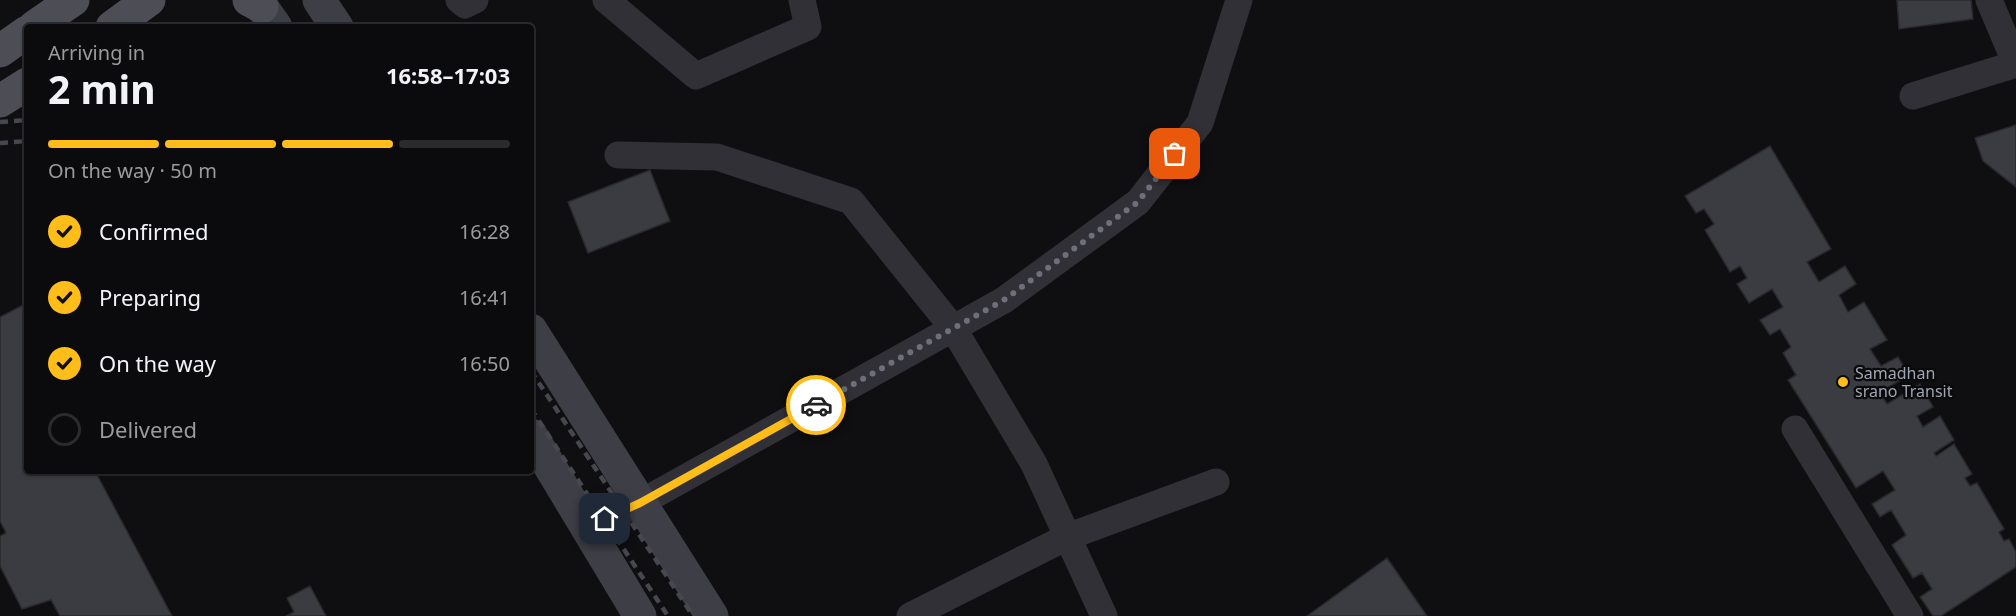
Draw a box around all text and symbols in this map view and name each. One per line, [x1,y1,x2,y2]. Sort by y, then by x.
text: Arriving in [48,39,145,66]
text: 16:58–17:03 [386,60,510,90]
text: 2 min [48,62,155,115]
pin [1149,128,1200,179]
icon: bag [1158,137,1191,170]
text: On the way · 50 m [48,157,217,184]
icon: check [48,215,81,248]
text: Confirmed [99,216,209,246]
text: 16:28 [459,218,510,245]
icon: check [48,281,81,314]
text: Preparing [99,282,201,312]
text: 16:41 [459,284,510,311]
icon: check [48,347,81,380]
text: On the way [99,348,216,378]
text: 16:50 [459,350,510,377]
place label: Samadhan srano Transit [1855,362,1953,402]
courier [786,375,846,435]
marker: Samadhan srano Transit [1836,375,1850,389]
icon: car [800,389,833,422]
text: Delivered [99,414,197,444]
pin [579,493,630,544]
icon: home [588,502,621,535]

